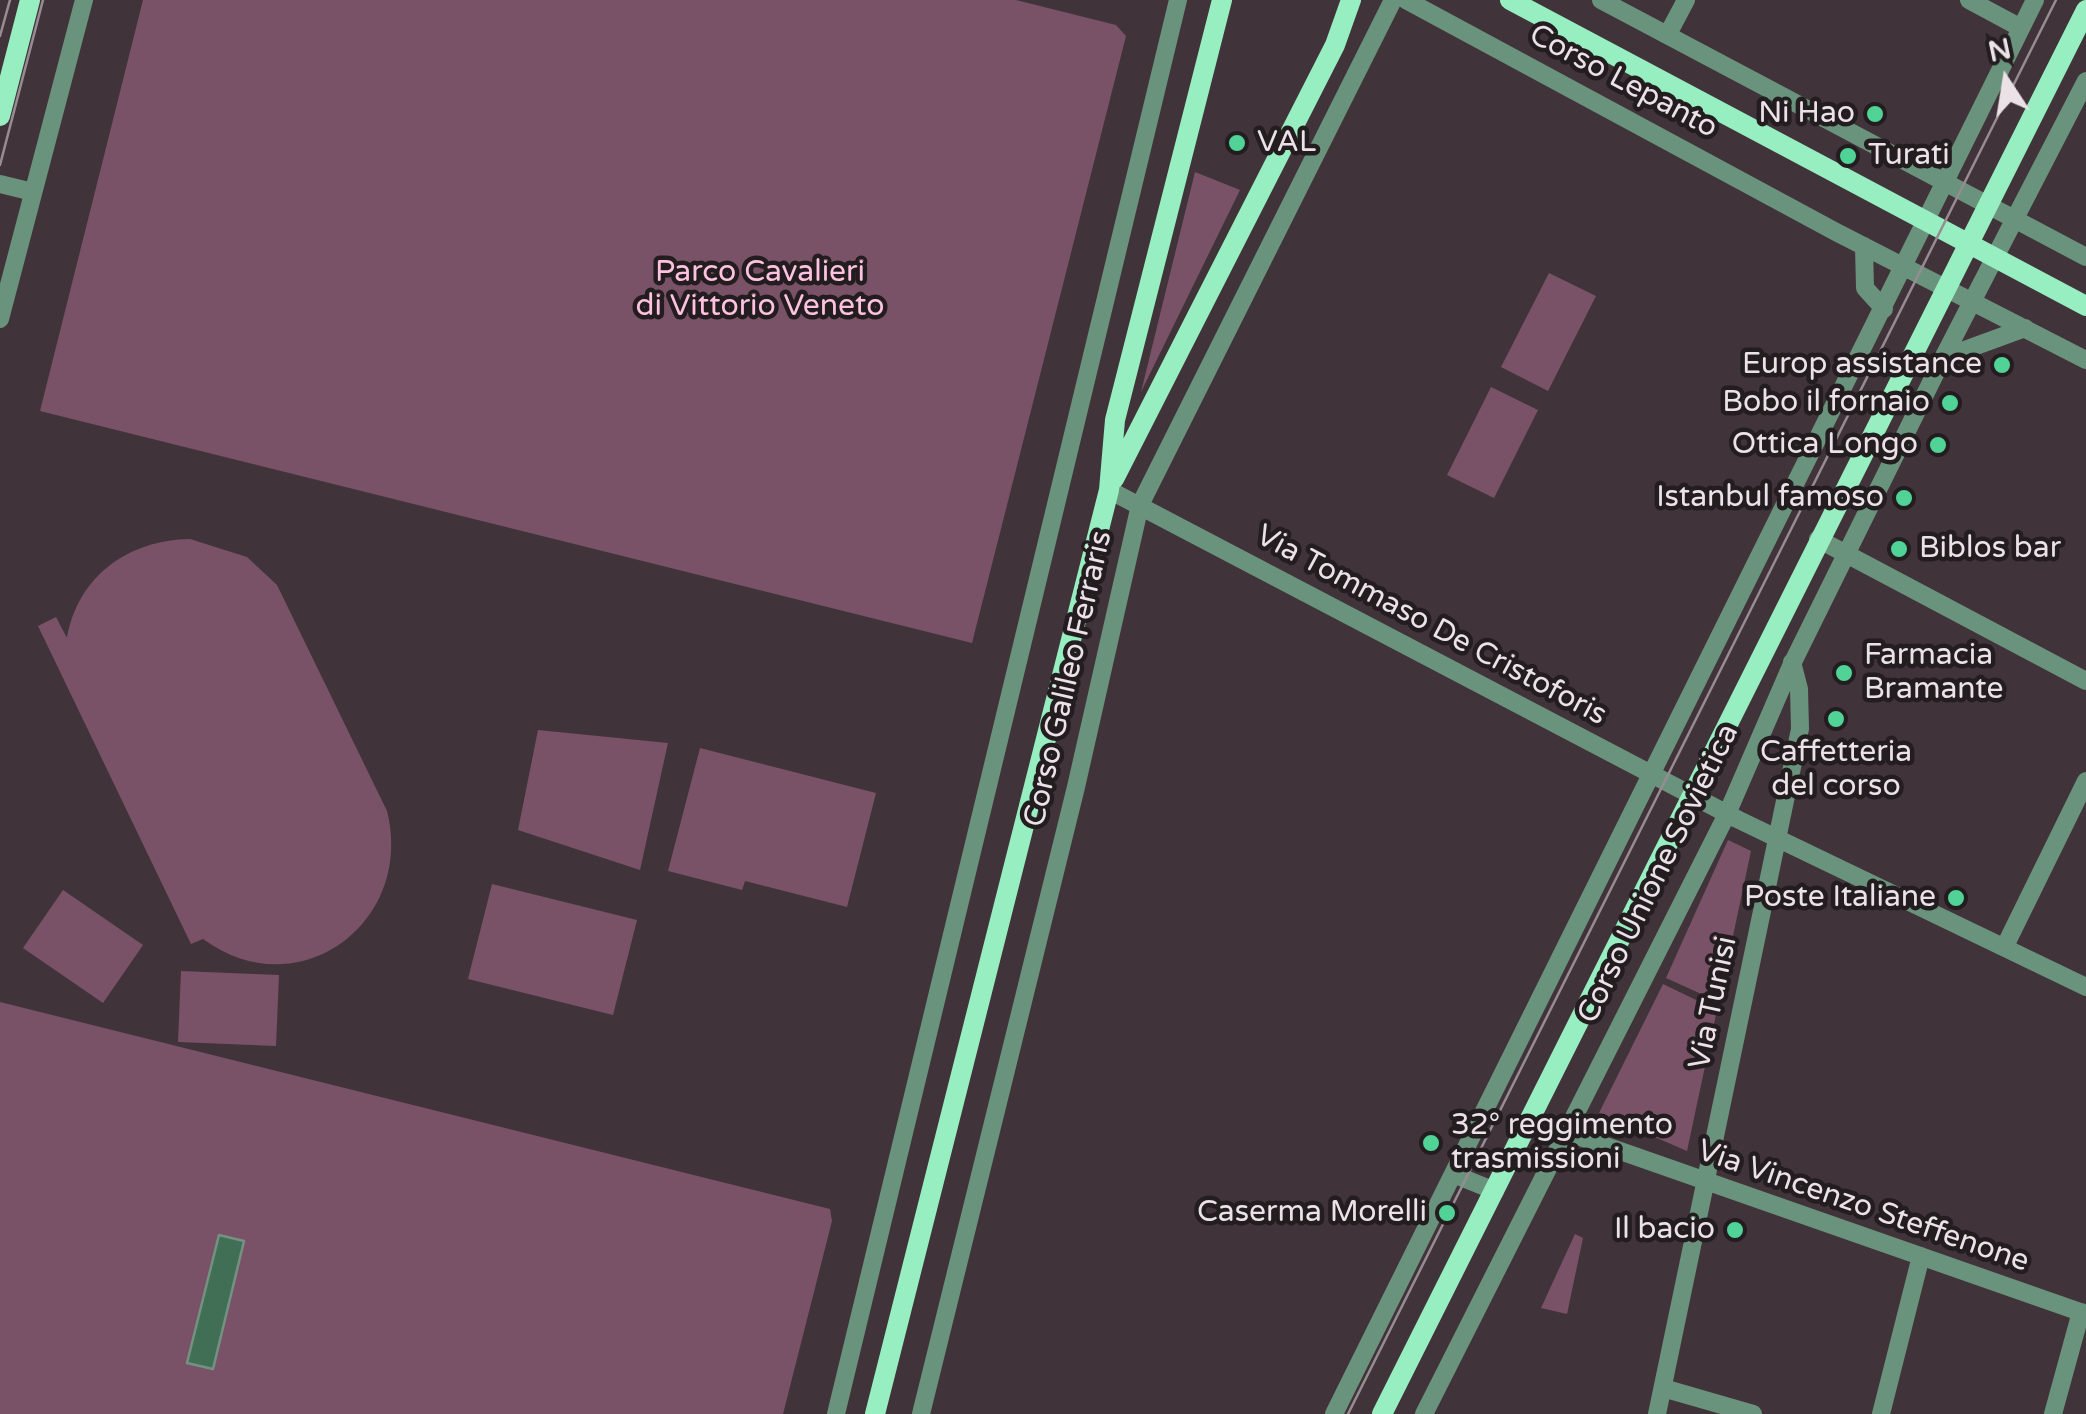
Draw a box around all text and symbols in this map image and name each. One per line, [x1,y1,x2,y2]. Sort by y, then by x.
street label: Corso Lepanto [1523,17,1723,147]
north arrow [1956,30,2056,130]
text: N [1985,32,2014,70]
place label: Ni Hao [1758,96,1855,132]
marker: Ni Hao [1864,103,1886,125]
place label: VAL [1257,125,1316,161]
marker: VAL [1226,132,1248,154]
place label: Turati [1868,138,1950,174]
marker: Turati [1837,145,1859,167]
park label: Parco Cavalieri di Vittorio Veneto [635,255,885,326]
place label: Europ assistance [1742,347,1982,383]
marker: Europ assistance [1991,354,2013,376]
place label: Bobo il fornaio [1722,385,1930,421]
marker: Bobo il fornaio [1939,392,1961,414]
place label: Ottica Longo [1732,427,1918,463]
marker: Ottica Longo [1927,434,1949,456]
place label: Istanbul famoso [1656,480,1884,516]
marker: Istanbul famoso [1893,487,1915,509]
street label: Via Tommaso De Cristoforis [1250,518,1612,734]
street label: Corso Galileo Ferraris [1017,527,1121,831]
place label: Biblos bar [1919,531,2061,567]
marker: Biblos bar [1888,538,1910,560]
place label: Farmacia Bramante [1864,638,2003,708]
marker: Farmacia Bramante [1833,662,1855,684]
marker: Caffetteria del corso [1825,708,1847,730]
street label: Corso Unione Sovietica [1571,719,1747,1029]
place label: Caffetteria del corso [1760,735,1912,806]
place label: Poste Italiane [1744,880,1936,916]
marker: Poste Italiane [1945,887,1967,909]
street label: Via Tunisi [1682,933,1746,1073]
place label: 32° reggimento trasmissioni [1451,1108,1673,1178]
marker: 32° reggimento trasmissioni [1420,1132,1442,1154]
street label: Via Vincenzo Steffenone [1693,1133,2033,1281]
place label: Caserma Morelli [1197,1195,1427,1231]
marker: Caserma Morelli [1436,1202,1458,1224]
place label: Il bacio [1614,1212,1715,1248]
marker: Il bacio [1724,1219,1746,1241]

